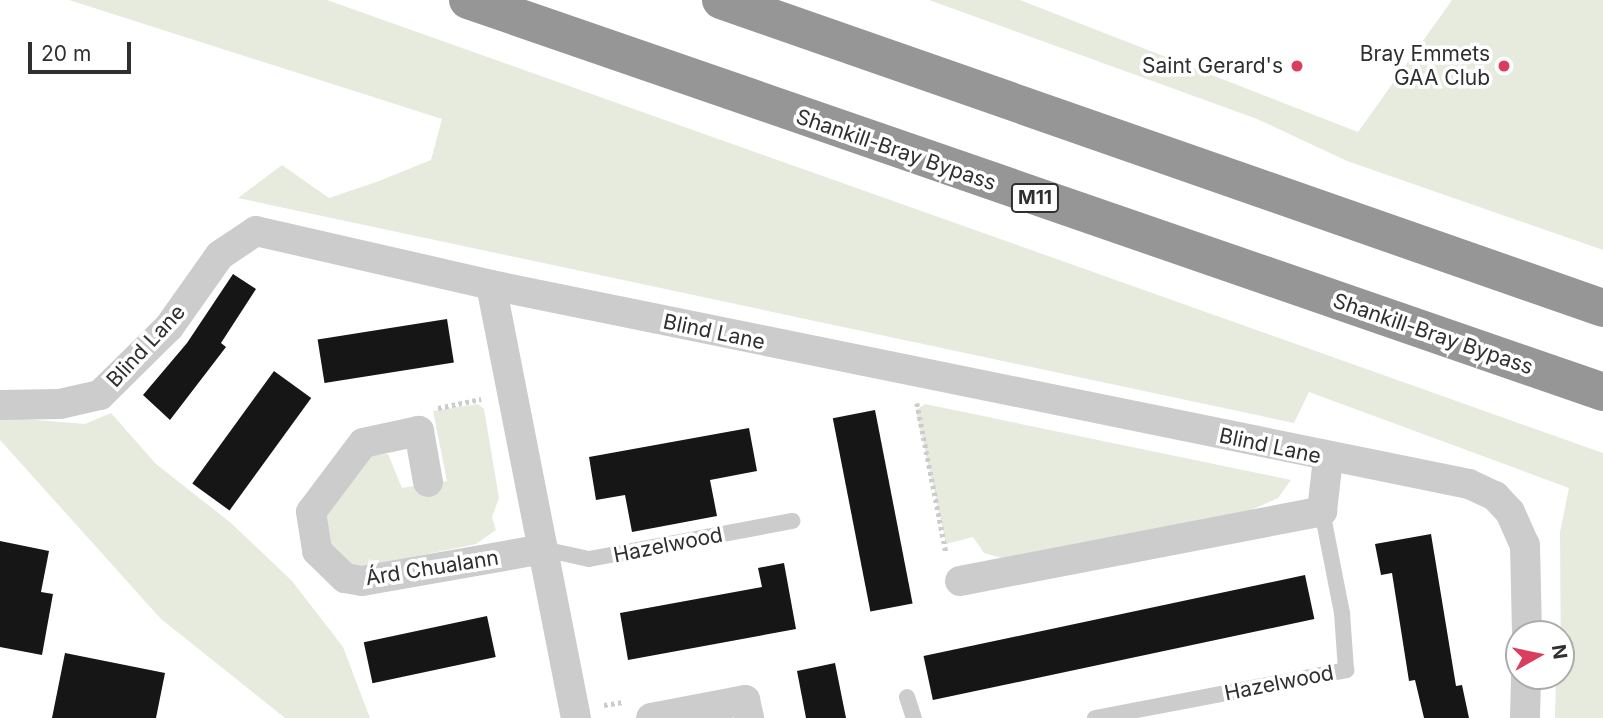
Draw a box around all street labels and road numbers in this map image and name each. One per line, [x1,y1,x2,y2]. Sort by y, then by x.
street label: Shankill-Bray Bypass [793,104,999,196]
road number: M11 [1010,182,1060,214]
street label: Shankill-Bray Bypass [1330,288,1536,380]
street label: Blind Lane [102,300,190,392]
street label: Blind Lane [661,309,767,355]
street label: Blind Lane [1217,423,1323,469]
street label: Hazelwood [611,522,725,568]
street label: Árd Chualann [364,545,500,591]
street label: Hazelwood [1222,660,1336,706]

